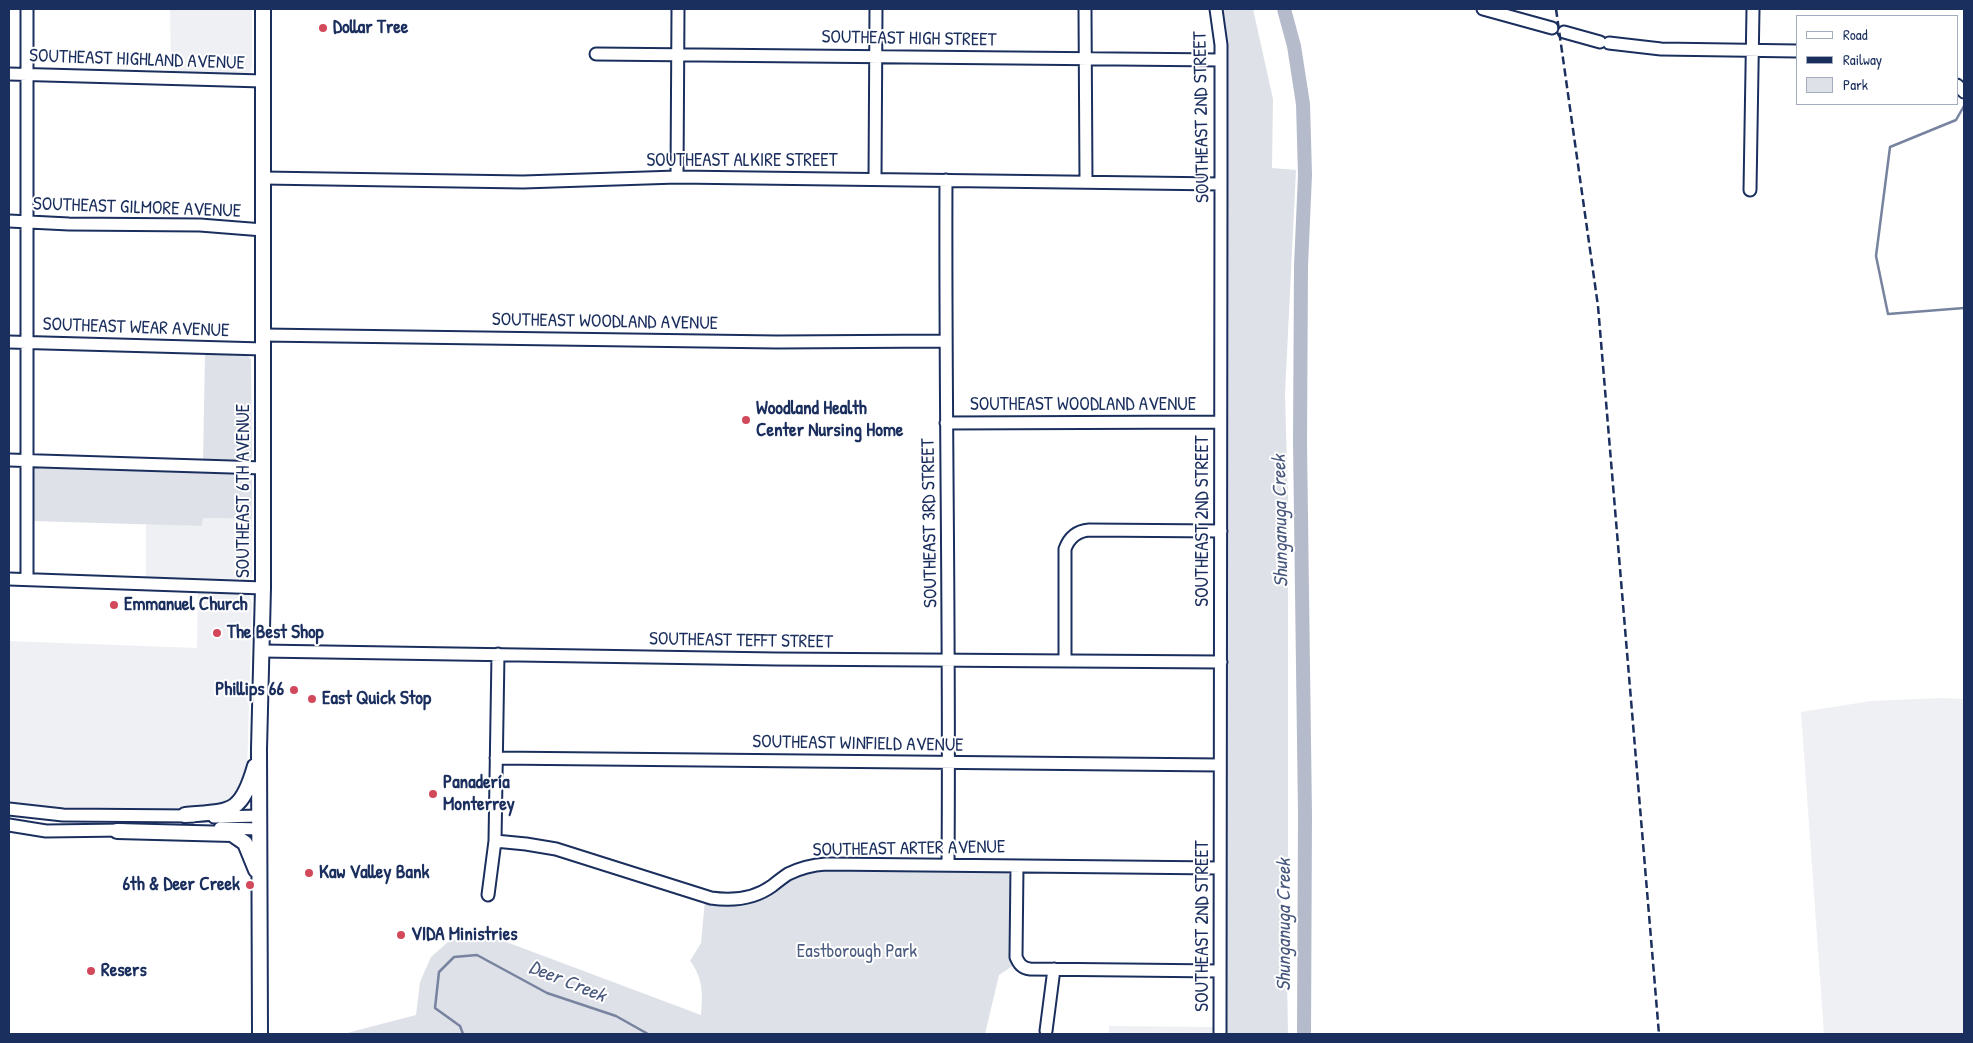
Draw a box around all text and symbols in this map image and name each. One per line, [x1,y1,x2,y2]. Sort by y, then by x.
legend [1796,15,1958,105]
place label: Dollar Tree [333,17,408,39]
marker: Dollar Tree [317,22,329,34]
text: Road [1843,24,1868,45]
street label: SOUTHEAST HIGH STREET [821,26,997,52]
street label: SOUTHEAST 2ND STREET [1189,31,1215,203]
street label: SOUTHEAST HIGHLAND AVENUE [29,45,245,75]
text: Railway [1843,49,1882,70]
text: Park [1843,74,1868,95]
street label: SOUTHEAST ALKIRE STREET [646,150,838,172]
street label: SOUTHEAST GILMORE AVENUE [32,193,242,223]
street label: SOUTHEAST WOODLAND AVENUE [492,309,718,335]
street label: SOUTHEAST WEAR AVENUE [42,313,230,343]
street label: SOUTHEAST WOODLAND AVENUE [970,394,1196,416]
place label: Woodland Health Center Nursing Home [756,398,903,442]
street label: SOUTHEAST 6TH AVENUE [233,404,255,578]
marker: Woodland Health Center Nursing Home [740,414,752,426]
street label: SOUTHEAST 2ND STREET [1192,435,1214,607]
street label: SOUTHEAST 3RD STREET [917,438,943,608]
water label: Shunganuga Creek [1268,454,1294,588]
place label: Emmanuel Church [124,594,248,616]
marker: Emmanuel Church [108,599,120,611]
place label: The Best Shop [227,622,324,644]
marker: The Best Shop [211,627,223,639]
street label: SOUTHEAST TEFFT STREET [649,628,833,654]
place label: Phillips 66 [215,679,284,701]
marker: Phillips 66 [288,684,300,696]
place label: East Quick Stop [322,688,431,710]
marker: East Quick Stop [306,693,318,705]
street label: SOUTHEAST WINFIELD AVENUE [752,731,964,757]
place label: Panadería Monterrey [443,772,515,816]
marker: Panadería Monterrey [427,788,439,800]
street label: SOUTHEAST ARTER AVENUE [812,836,1006,862]
street label: SOUTHEAST 2ND STREET [1192,840,1214,1012]
water label: Shunganuga Creek [1273,859,1297,991]
place label: Kaw Valley Bank [319,862,429,884]
marker: Kaw Valley Bank [303,867,315,879]
place label: 6th & Deer Creek [123,874,240,896]
marker: 6th & Deer Creek [244,879,256,891]
place label: VIDA Ministries [411,924,518,946]
marker: VIDA Ministries [395,929,407,941]
park label: Eastborough Park [797,941,917,963]
water label: Deer Creek [525,956,609,1008]
place label: Resers [101,960,147,982]
marker: Resers [85,965,97,977]

